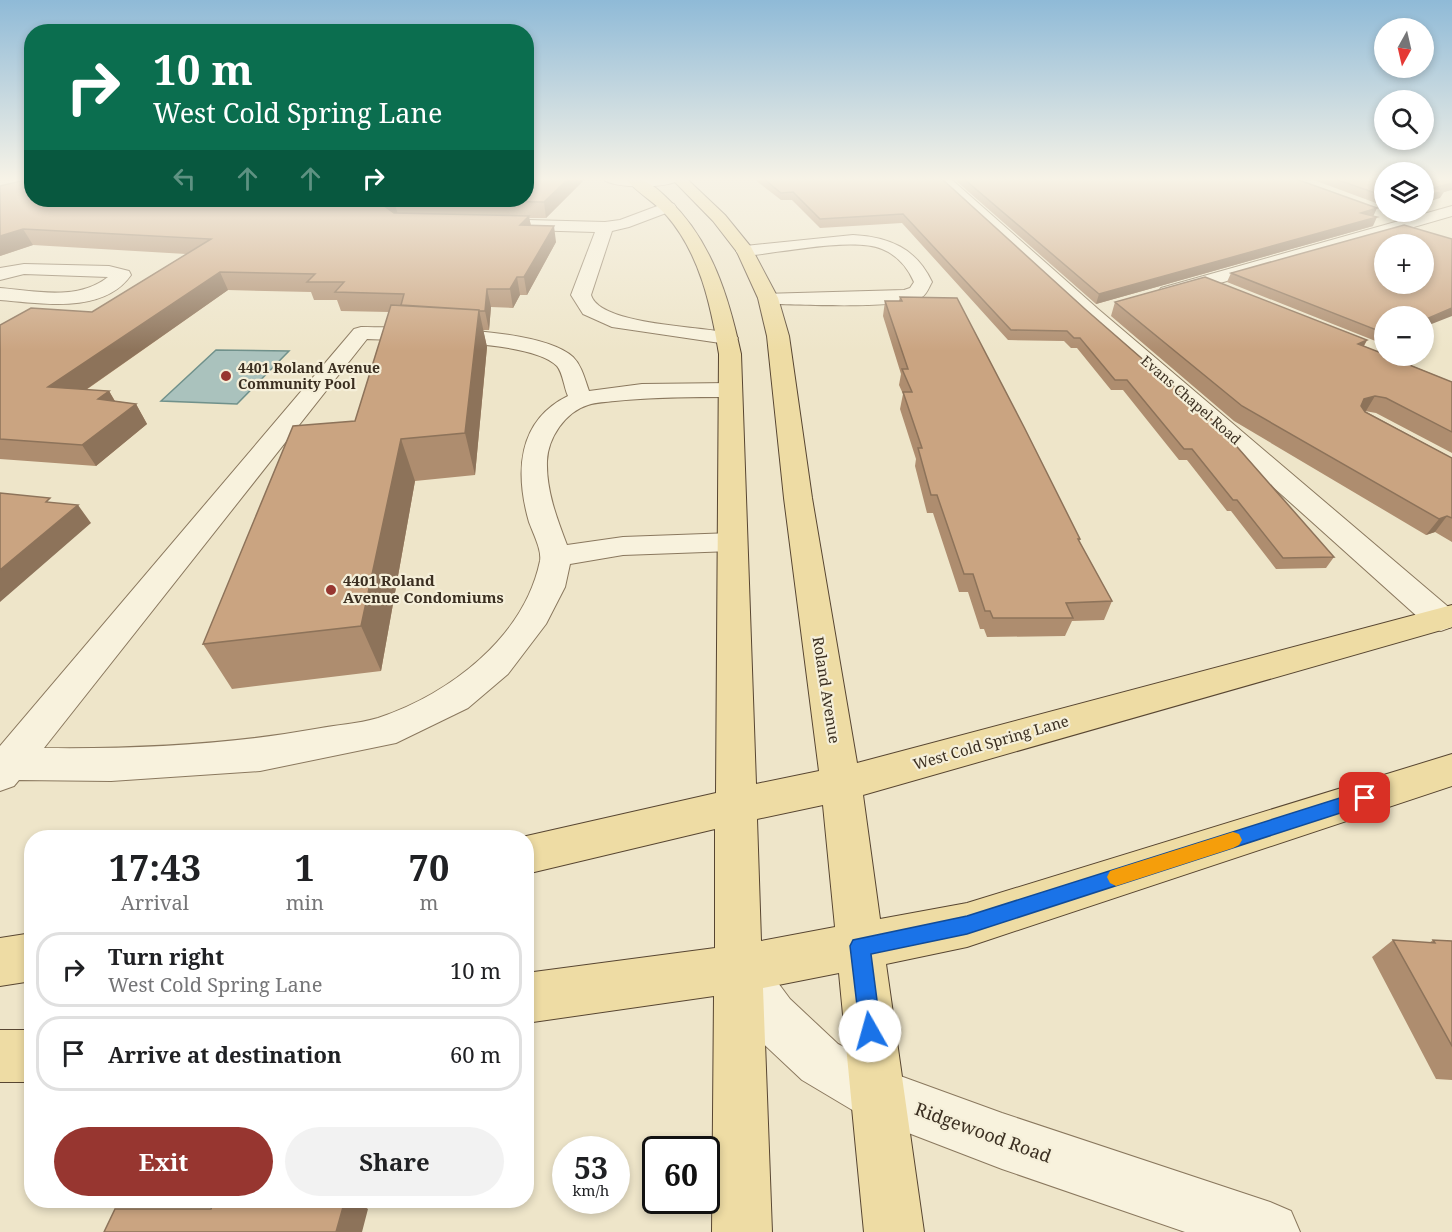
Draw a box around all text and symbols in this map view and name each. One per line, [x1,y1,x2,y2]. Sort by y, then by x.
north arrow [1374,18,1434,78]
map controls [1374,18,1434,366]
text: 10 m [153,40,253,97]
icon: right [54,48,132,126]
button: search [1374,90,1434,150]
text: West Cold Spring Lane [153,94,442,131]
icon: left [168,162,201,195]
icon: ahead [231,162,264,195]
icon: ahead [294,162,327,195]
icon: right [357,162,390,195]
button: layers [1374,162,1434,222]
button: + [1374,234,1434,294]
button: − [1374,306,1434,366]
street label: Evans Chapel Road [1137,351,1246,449]
place label: 4401 Roland Avenue Community Pool [238,358,380,393]
marker: 4401 Roland Avenue Community Pool [219,369,233,383]
place label: 4401 Roland Avenue Condomiums [343,570,504,607]
marker: 4401 Roland Avenue Condomiums [324,583,338,597]
street label: Roland Avenue [809,635,845,745]
street label: West Cold Spring Lane [911,710,1071,774]
pin [1339,772,1390,823]
icon: arrive [1348,781,1381,814]
text: 17:43 [109,843,201,892]
text: 1 [295,843,315,892]
text: 70 [409,843,449,892]
text: Arrival [121,889,189,916]
text: min [286,889,324,916]
text: m [419,889,438,916]
text: Turn right [108,941,224,971]
icon: right [57,953,90,986]
text: 10 m [450,955,501,985]
text: West Cold Spring Lane [108,971,322,998]
position arrow [838,999,902,1063]
icon: arrive [57,1037,90,1070]
text: Arrive at destination [108,1039,342,1069]
text: 60 m [450,1039,501,1069]
street label: Ridgewood Road [912,1096,1055,1168]
button: Exit [54,1127,273,1196]
button: Share [285,1127,504,1196]
speed limit sign: 60 [642,1136,720,1214]
text: 53 [574,1147,608,1188]
text: km/h [573,1180,609,1200]

